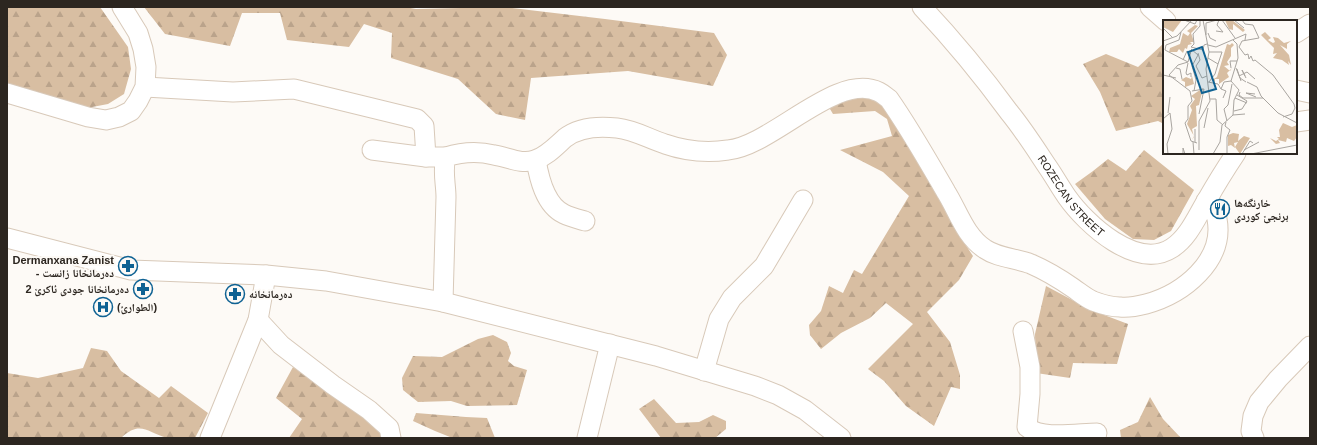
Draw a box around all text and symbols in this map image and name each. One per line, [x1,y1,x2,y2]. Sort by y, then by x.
inset map [1163,20,1297,154]
street label: ROZECAN STREET [1036,153,1107,239]
place label: خارنگەها برنجێ کوردی [1234,197,1288,224]
restaurant icon: خارنگەها برنجێ کوردی [1209,198,1231,220]
place label: Dermanxana Zanist - ده‌رمانخانا زانست [13,254,114,280]
pharmacy icon: Dermanxana Zanist - ده‌رمانخانا زانست [117,255,139,277]
pharmacy icon: دەرمانخانا جودی ئاکرێ 2 [132,278,154,300]
place label: دەرمانخانا جودی ئاکرێ 2 [25,283,129,297]
pharmacy icon: دەرمانخانە [224,283,246,305]
place label: دەرمانخانە [249,288,293,301]
hospital icon: (الطوارئ) [92,296,114,318]
place label: (الطوارئ) [117,301,158,315]

